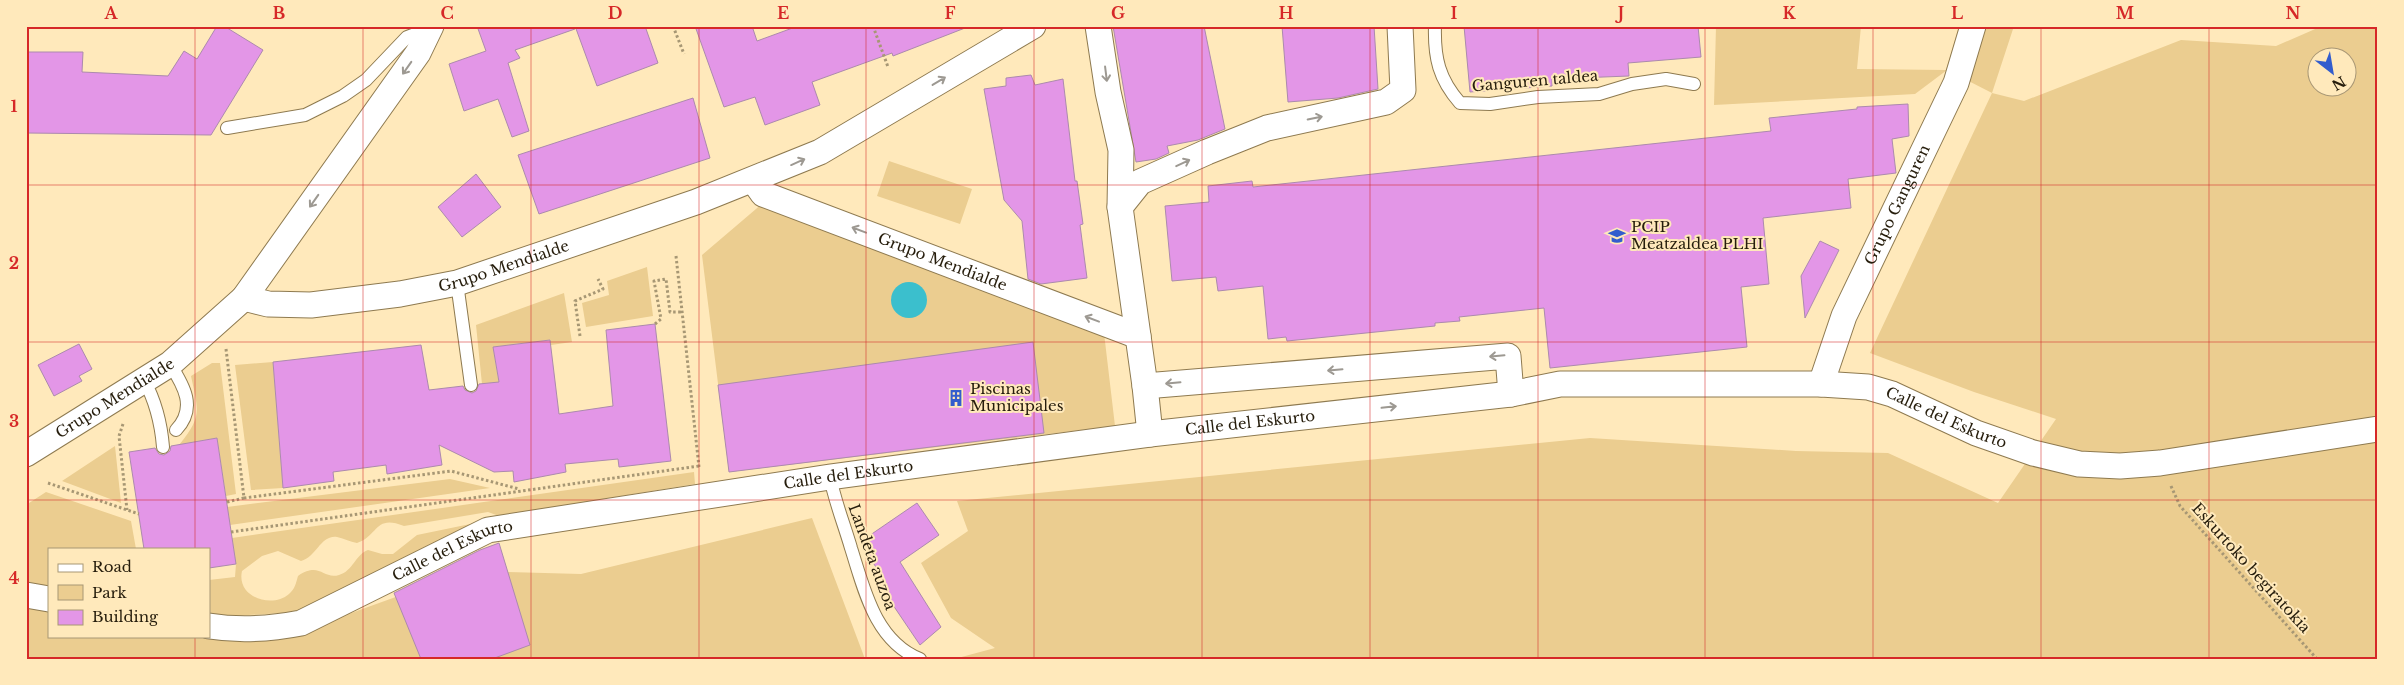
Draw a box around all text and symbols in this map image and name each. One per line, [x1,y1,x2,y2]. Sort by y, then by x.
text: A [104,3,119,23]
text: B [273,3,286,23]
text: C [440,3,454,23]
text: D [608,3,622,23]
text: E [777,3,789,23]
text: F [944,3,956,23]
text: G [1111,3,1125,23]
text: H [1278,3,1294,23]
text: I [1451,3,1458,23]
text: J [1615,3,1624,23]
text: K [1782,3,1796,23]
text: L [1951,3,1963,23]
text: M [2116,3,2134,23]
text: N [2285,3,2301,23]
north arrow [2306,48,2356,98]
one-way arrow [402,61,412,75]
street label: Ganguren taldea [1471,65,1600,95]
one-way arrow [1101,66,1111,82]
text: N [2328,72,2349,94]
one-way arrow [931,75,945,85]
text: 1 [11,96,18,116]
one-way arrow [1307,113,1323,123]
street label: Grupo Ganguren [1860,141,1934,268]
one-way arrow [790,156,805,166]
one-way arrow [1175,157,1190,167]
one-way arrow [308,194,319,207]
place label: PCIP Meatzaldea PLHI [1631,217,1764,253]
one-way arrow [851,225,867,234]
school or university icon: PCIP Meatzaldea PLHI [1607,226,1627,246]
street label: Grupo Mendialde [875,228,1010,295]
street label: Grupo Mendialde [437,236,572,295]
text: 2 [9,253,19,273]
one-way arrow [1085,314,1100,323]
one-way arrow [1489,352,1505,361]
street label: Grupo Mendialde [52,354,178,442]
one-way arrow [1327,365,1343,375]
place label: Piscinas Municipales [970,379,1064,415]
one-way arrow [1166,379,1182,388]
street label: Calle del Eskurto [1883,382,2010,452]
building icon: Piscinas Municipales [946,388,966,408]
one-way arrow [1381,402,1397,412]
street label: Calle del Eskurto [1184,406,1316,439]
text: 3 [9,411,19,431]
street label: Calle del Eskurto [782,456,915,493]
street label: Eskurtoko begiratokia [2188,499,2315,637]
street label: Landeta auzoa [845,501,901,613]
street label: Calle del Eskurto [389,516,514,585]
legend [48,548,210,638]
text: Road [92,557,132,576]
text: 4 [9,568,19,588]
text: Park [92,583,128,602]
text: Building [92,607,159,626]

